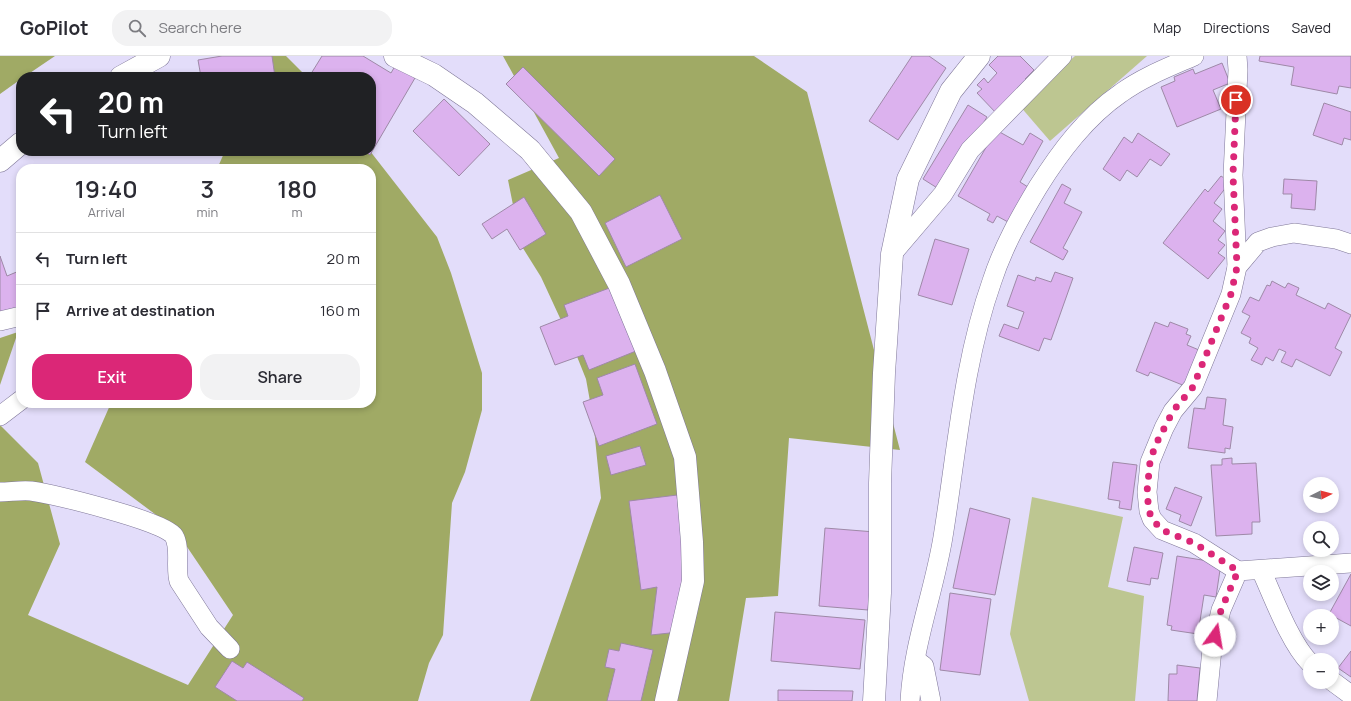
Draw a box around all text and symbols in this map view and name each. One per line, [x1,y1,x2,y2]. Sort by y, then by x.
search box [112,10,392,46]
text: GoPilot [20,15,88,41]
icon: search [126,17,148,39]
text: Search here [158,17,242,38]
text: Map [1153,18,1181,37]
text: Directions [1203,18,1270,37]
text: Saved [1292,18,1331,37]
text: 20 m [98,83,164,121]
pin [1219,83,1253,117]
icon: left [32,88,84,140]
icon: arrive [1225,89,1247,111]
text: Turn left [98,119,168,143]
text: 19:40 [75,172,138,205]
text: 3 [201,172,214,205]
text: 180 [277,172,317,205]
text: Arrival [88,203,125,221]
text: min [196,203,218,221]
text: m [292,203,303,221]
icon: left [32,248,54,270]
text: Turn left [66,248,128,269]
text: 20 m [327,248,360,269]
icon: arrive [32,300,54,322]
text: Arrive at destination [66,300,215,321]
text: 160 m [320,300,360,321]
button: Exit [32,354,192,400]
button: Share [200,354,360,400]
north arrow [1303,477,1339,513]
map controls [1303,477,1339,689]
button: search [1303,521,1339,557]
button: layers [1303,565,1339,601]
button: + [1303,609,1339,645]
position arrow [1194,615,1236,657]
button: − [1303,653,1339,689]

